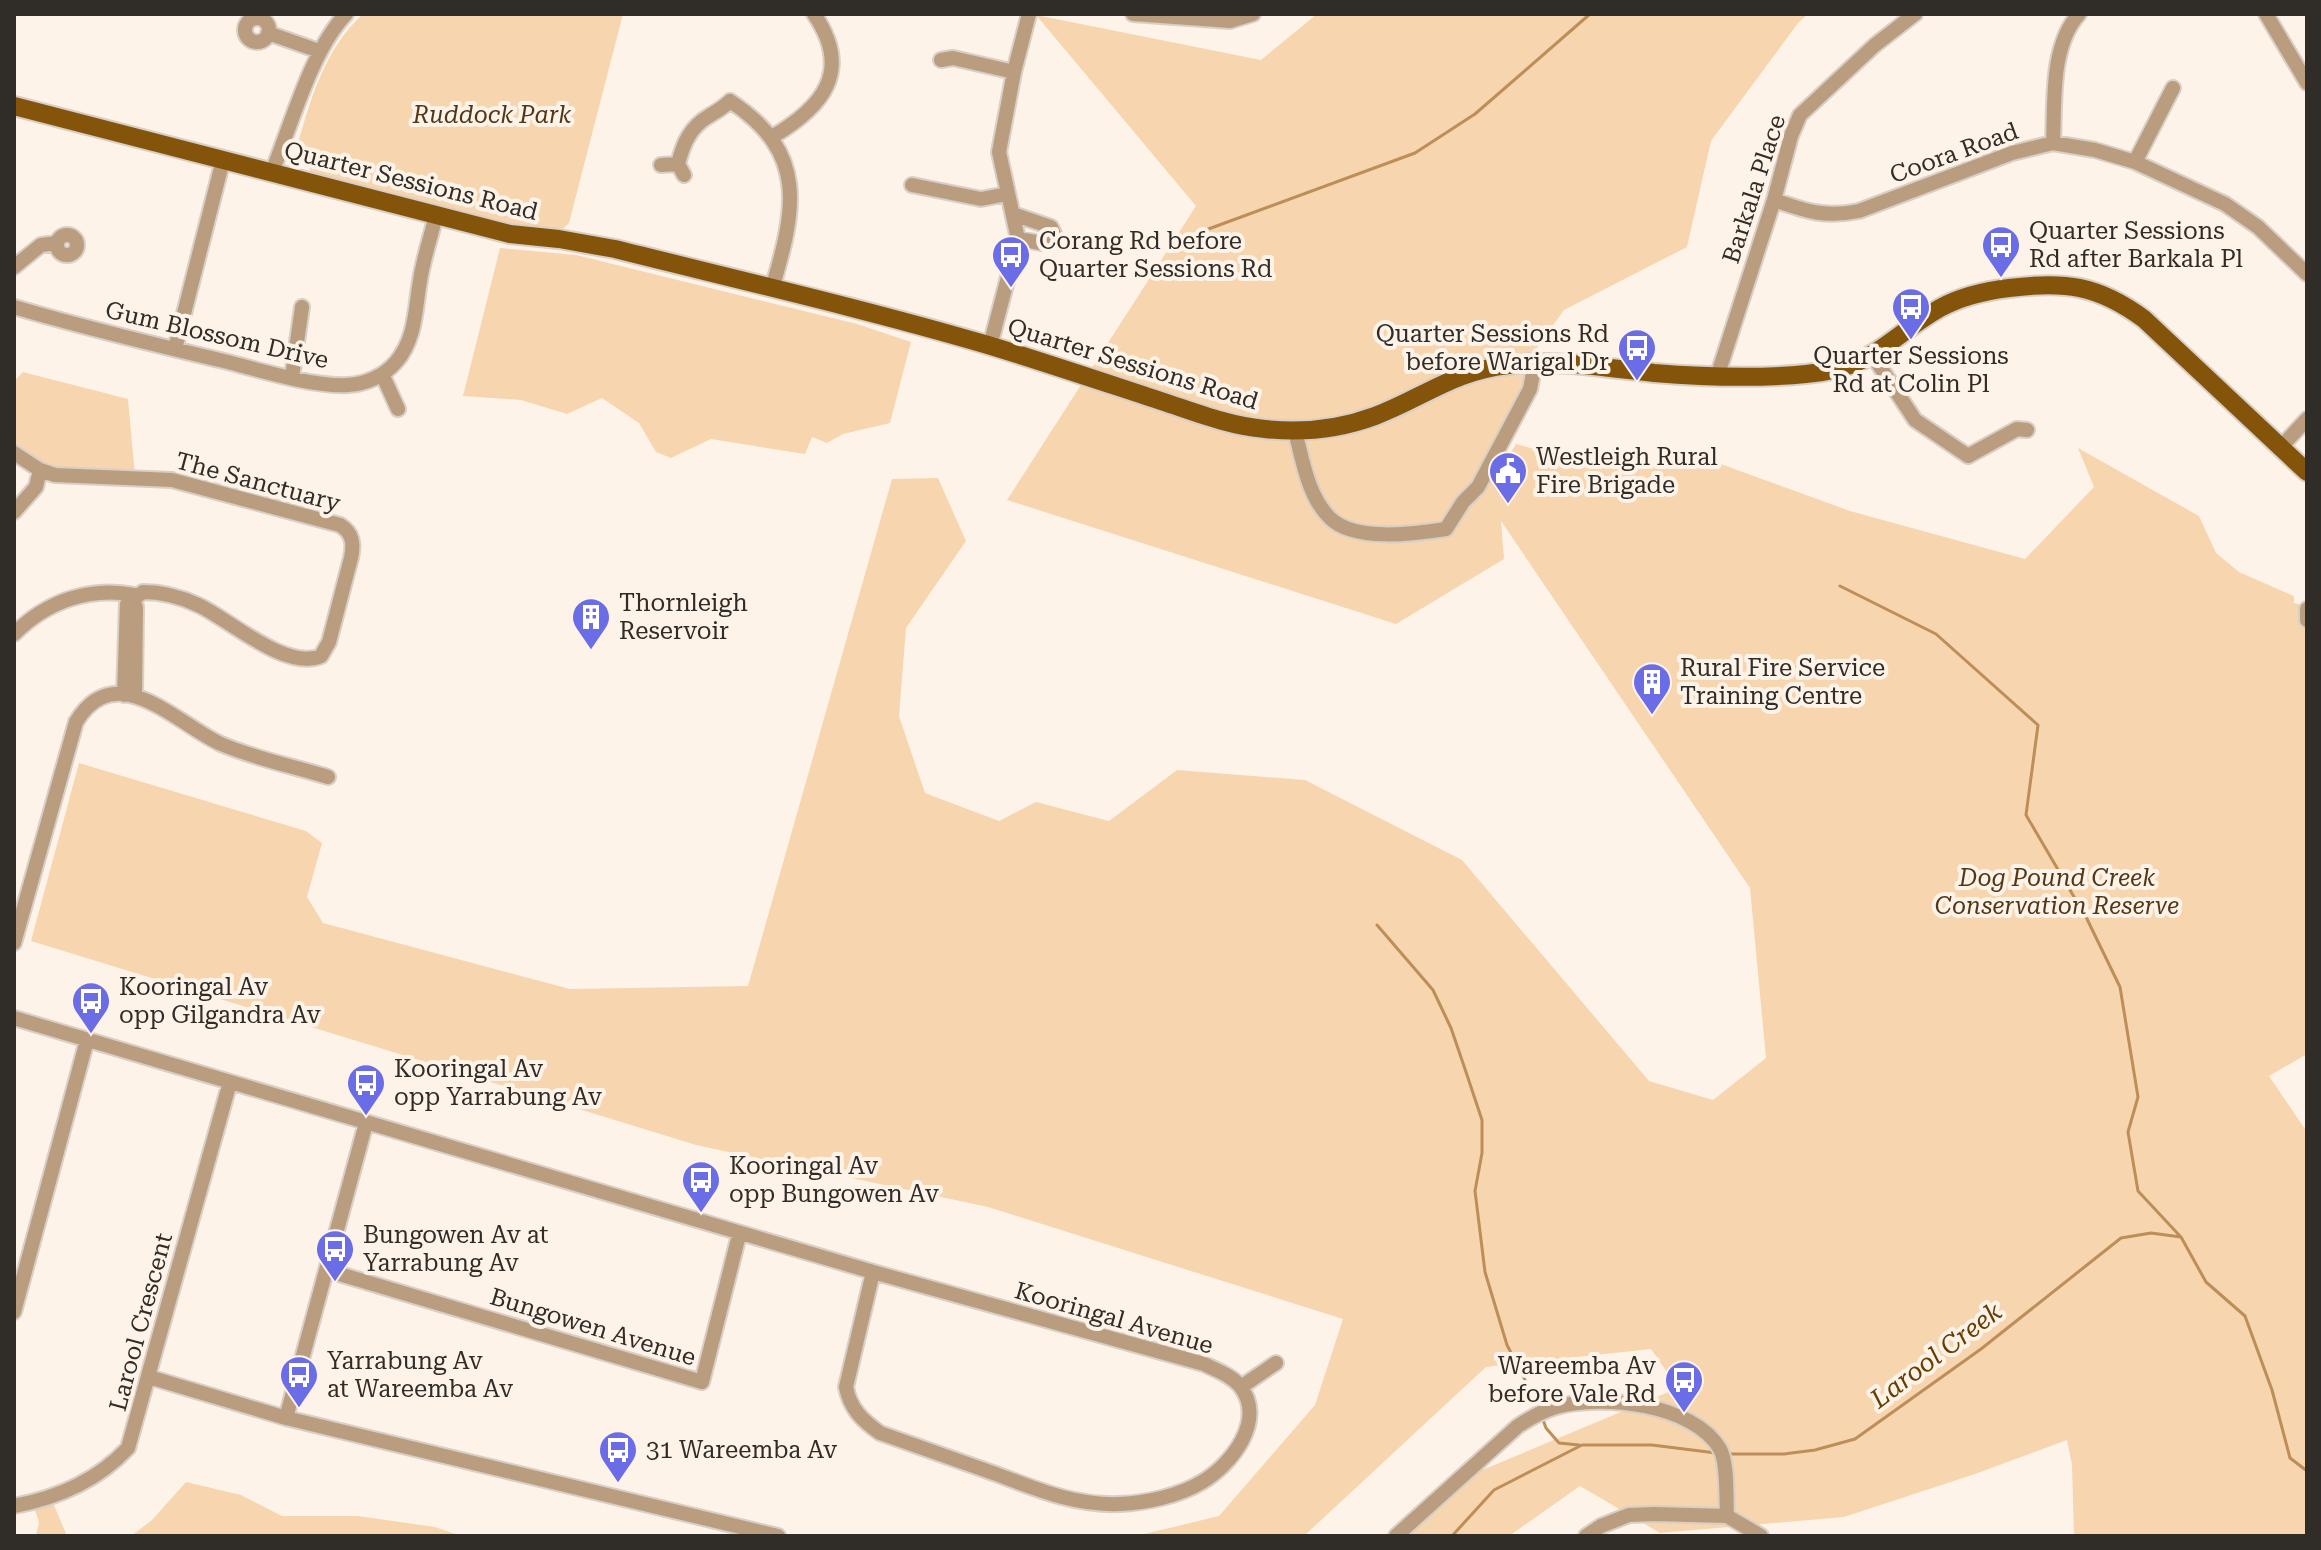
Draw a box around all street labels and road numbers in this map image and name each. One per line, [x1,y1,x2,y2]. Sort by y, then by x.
street label: Barkala Place [1717,111,1791,267]
street label: Coora Road [1886,117,2022,189]
street label: Quarter Sessions Road [281,136,541,226]
street label: Gum Blossom Drive [103,296,331,374]
street label: Quarter Sessions Road [1004,313,1262,415]
street label: The Sanctuary [173,447,344,518]
street label: Larool Crescent [104,1230,178,1414]
street label: Kooringal Avenue [1011,1276,1217,1360]
street label: Bungowen Avenue [487,1282,699,1372]

